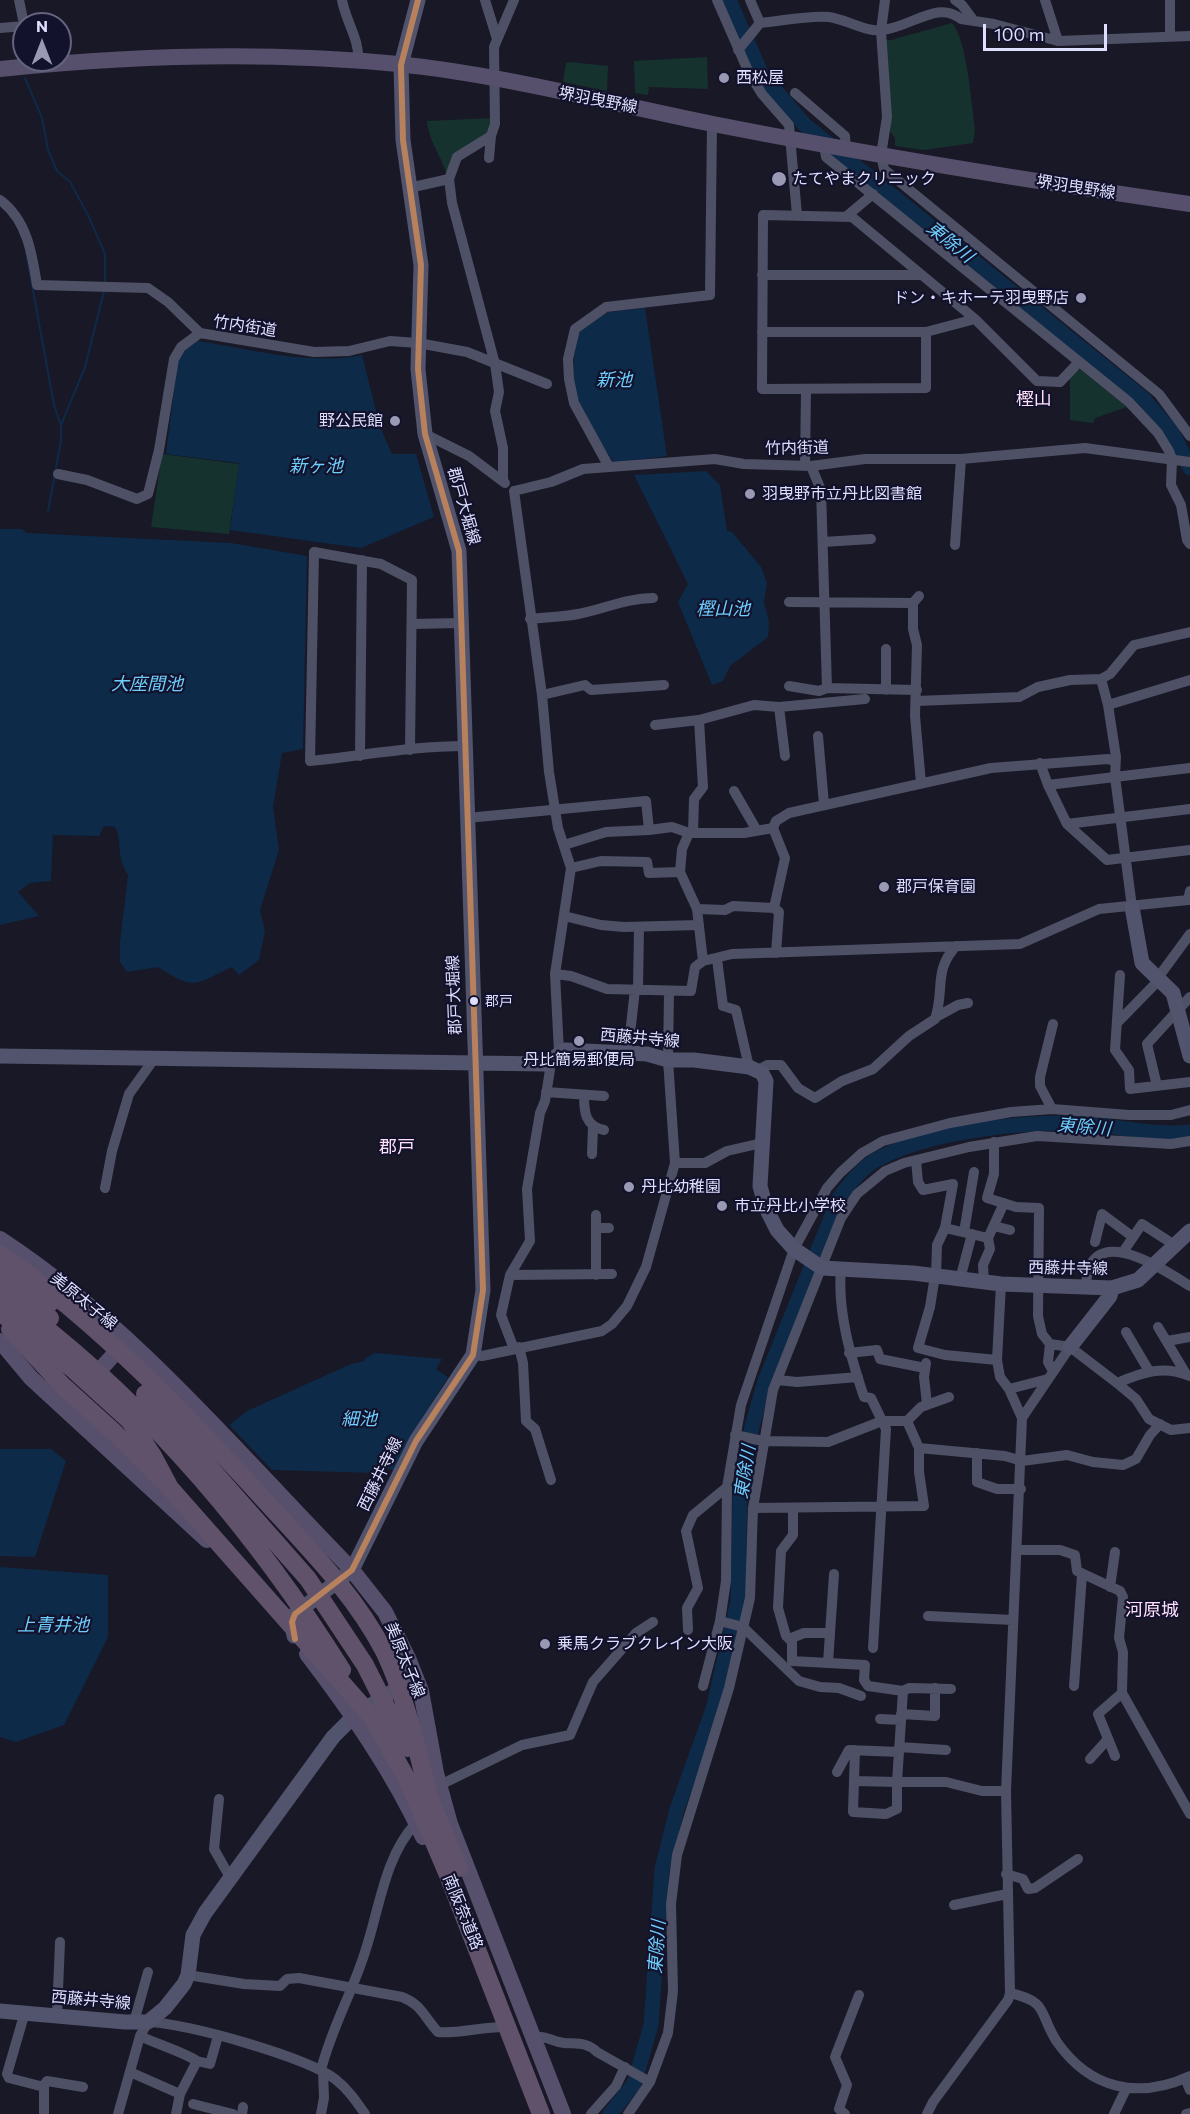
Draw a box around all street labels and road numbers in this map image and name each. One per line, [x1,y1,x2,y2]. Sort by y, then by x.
street label: 堺羽曳野線 [557,83,639,117]
street label: 堺羽曳野線 [1035,171,1117,203]
street label: 竹内街道 [212,312,278,340]
street label: 竹内街道 [765,438,829,458]
street label: 郡戸大堀線 [444,465,484,547]
street label: 郡戸大堀線 [443,955,465,1035]
street label: 西藤井寺線 [599,1025,681,1051]
street label: 西藤井寺線 [1028,1258,1108,1278]
street label: 美原太子線 [47,1268,121,1334]
street label: 西藤井寺線 [354,1434,406,1514]
street label: 美原太子線 [381,1619,429,1701]
street label: 南阪奈道路 [439,1871,487,1953]
street label: 西藤井寺線 [50,1987,132,2013]

